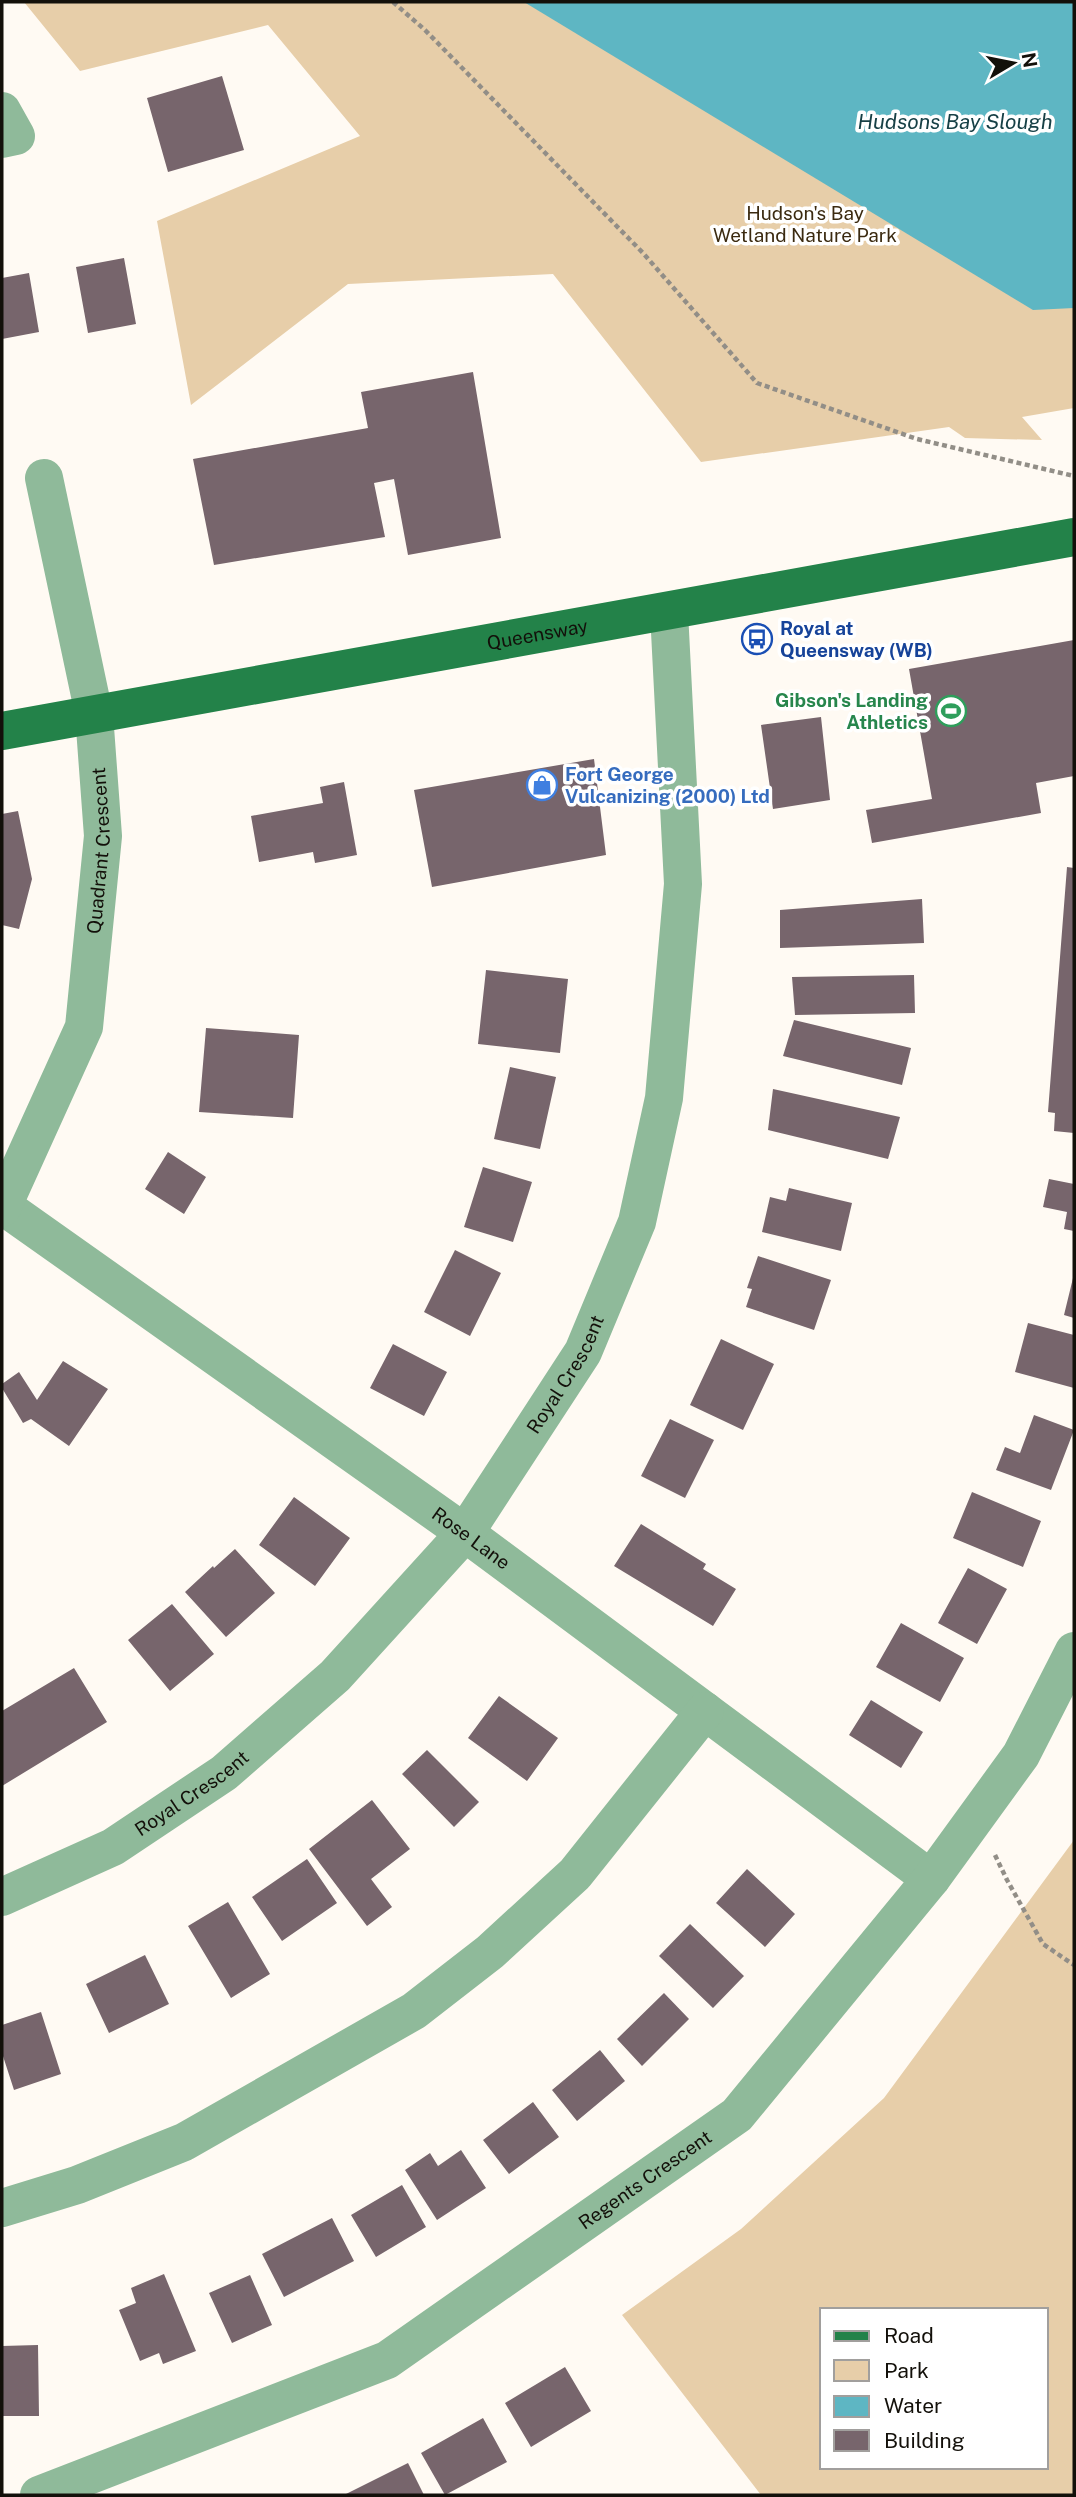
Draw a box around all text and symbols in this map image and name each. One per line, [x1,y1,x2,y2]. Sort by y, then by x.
north arrow [978,28,1048,98]
text: N [1018,51,1042,69]
water label: Hudsons Bay Slough [857,109,1053,134]
park label: Hudson's Bay Wetland Nature Park [713,202,897,246]
street label: Queensway [485,614,590,654]
place label: Royal at Queensway (WB) [780,617,933,661]
bus stop icon: Royal at Queensway (WB) [740,622,774,656]
place label: Gibson's Landing Athletics [775,689,928,733]
sports icon: Gibson's Landing Athletics [934,694,968,728]
place label: Fort George Vulcanizing (2000) Ltd [565,763,770,807]
street label: Quadrant Crescent [82,766,114,935]
shop icon: Fort George Vulcanizing (2000) Ltd [525,768,559,802]
street label: Royal Crescent [522,1312,608,1437]
street label: Rose Lane [428,1502,515,1574]
street label: Royal Crescent [131,1746,253,1840]
street label: Regents Crescent [574,2125,716,2234]
legend [820,2308,1048,2469]
text: Road [884,2323,934,2348]
text: Park [884,2358,929,2383]
text: Water [884,2393,942,2418]
text: Building [884,2428,965,2453]

